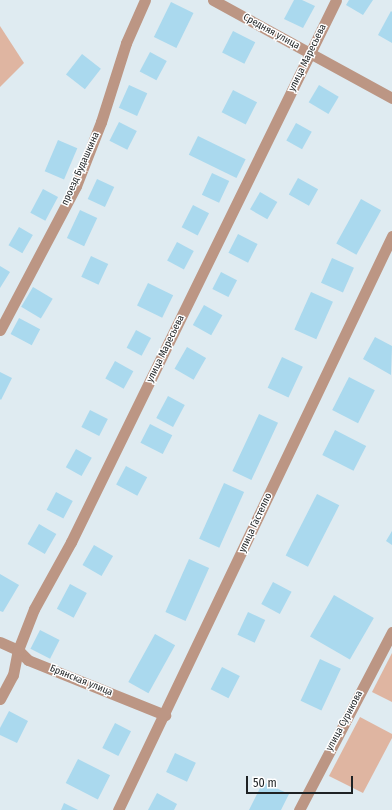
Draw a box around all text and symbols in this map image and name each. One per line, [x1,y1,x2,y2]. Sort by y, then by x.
street label: Средняя улица [241,11,301,53]
street label: улица Маресьева [287,22,329,94]
street label: проезд Будашкина [59,130,103,208]
street label: улица Маресьева [145,313,187,385]
street label: улица Гастелло [237,491,275,555]
street label: Брянская улица [48,663,114,699]
street label: улица Сурикова [324,689,366,753]
scale bar [248,768,355,794]
text: 50 m [253,776,277,790]

